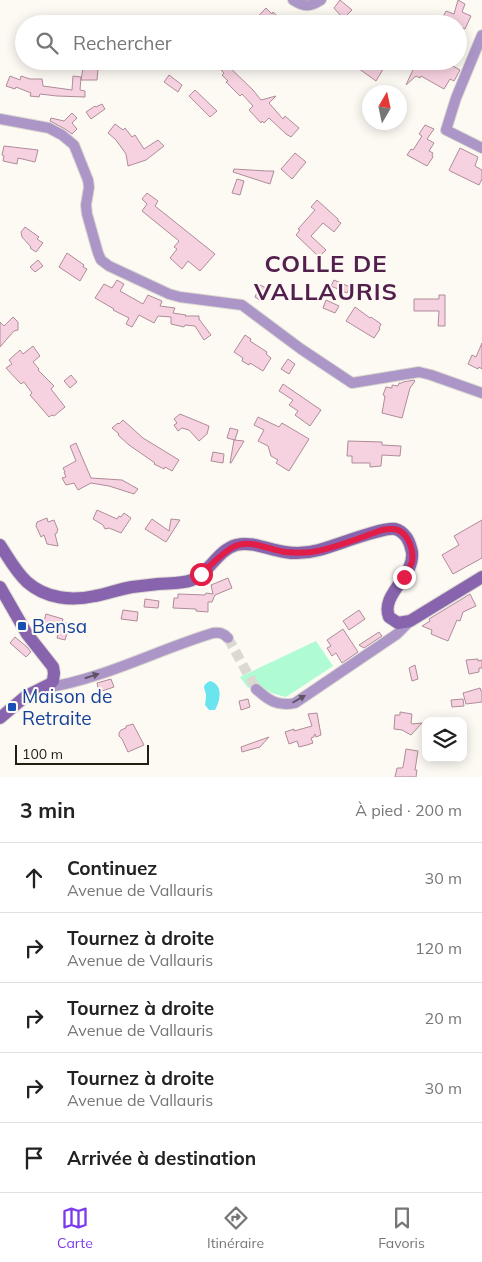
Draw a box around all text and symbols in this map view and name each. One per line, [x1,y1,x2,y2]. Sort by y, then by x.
search box [15,15,467,70]
icon: search [33,29,61,57]
text: Rechercher [73,31,172,55]
north arrow [362,85,407,130]
district label: COLLE DE VALLAURIS [253,248,398,306]
route start [190,563,213,586]
route end [393,566,416,589]
place label: Bensa [32,614,87,638]
marker: Bensa [16,620,28,632]
one-way arrow [84,671,99,679]
place label: Maison de Retraite [22,684,112,730]
one-way arrow [292,695,305,704]
marker: Maison de Retraite [6,701,18,713]
map controls [422,717,467,762]
button: layers [422,717,467,762]
scale bar [15,742,149,765]
text: 100 m [22,745,63,763]
text: 3 min [20,797,75,823]
text: À pied · 200 m [355,800,462,820]
text: Continuez [67,856,157,880]
icon: ahead [20,864,48,892]
text: 30 m [425,868,462,888]
text: Avenue de Vallauris [67,880,213,900]
text: Tournez à droite [67,926,214,950]
icon: right [20,934,48,962]
text: 120 m [415,938,462,958]
text: Avenue de Vallauris [67,950,213,970]
text: Tournez à droite [67,996,214,1020]
icon: right [20,1004,48,1032]
text: 20 m [425,1008,462,1028]
text: Avenue de Vallauris [67,1020,213,1040]
text: Tournez à droite [67,1066,214,1090]
icon: right [20,1074,48,1102]
text: 30 m [425,1078,462,1098]
text: Avenue de Vallauris [67,1090,213,1110]
icon: arrive [20,1144,48,1172]
text: Arrivée à destination [67,1146,256,1170]
tab: Carte [57,1204,93,1252]
tab: Itinéraire [207,1204,264,1252]
tab: Favoris [378,1204,425,1252]

